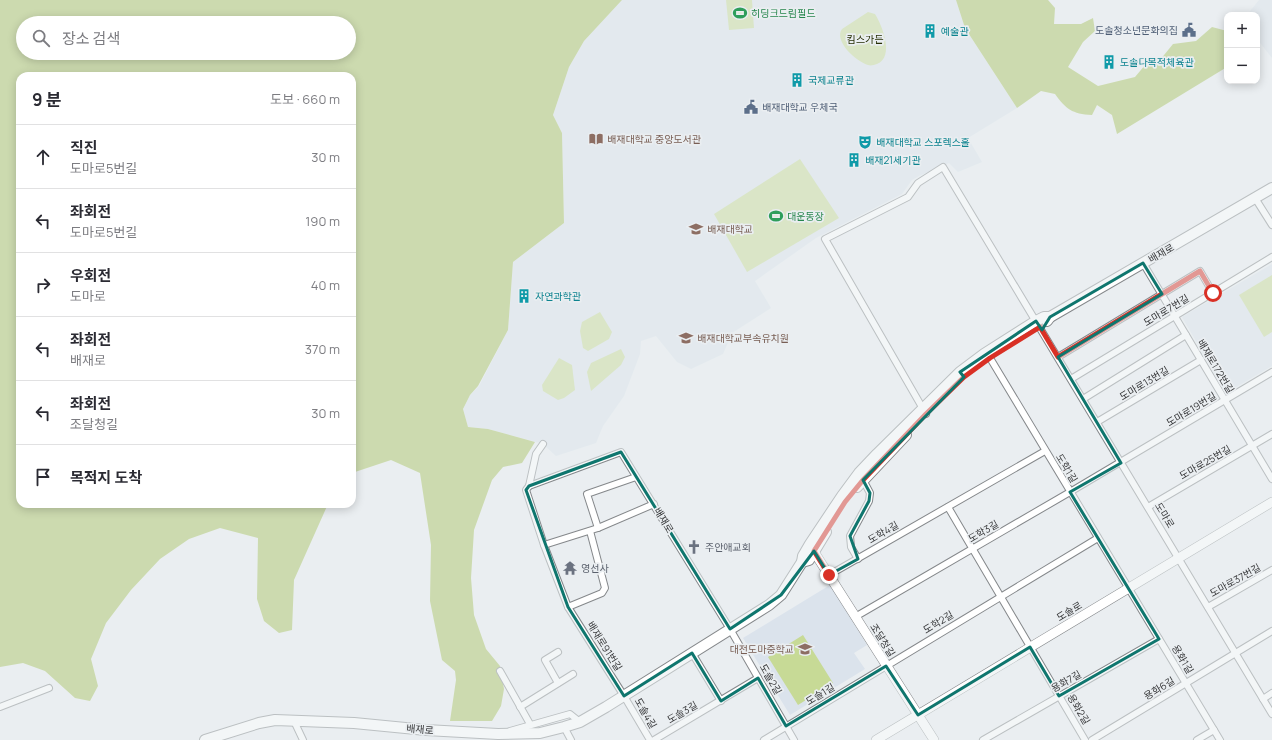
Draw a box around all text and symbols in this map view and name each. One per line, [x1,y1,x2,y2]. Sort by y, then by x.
sports icon: 히딩크드림필드 [732,5,748,21]
place label: 히딩크드림필드 [751,6,815,20]
map controls [1224,12,1260,84]
button: + [1224,12,1260,48]
search box [16,16,356,60]
public building icon: 도솔청소년문화의집 [1181,22,1197,38]
building icon: 예술관 [922,23,938,39]
place label: 도솔청소년문화의집 [1095,23,1178,37]
place label: 예술관 [941,24,969,38]
icon: search [30,27,52,49]
text: 장소 검색 [62,28,120,49]
park label: 킴스가든 [847,32,883,46]
button: − [1224,48,1260,84]
building icon: 도솔다목적체육관 [1101,54,1117,70]
place label: 도솔다목적체육관 [1120,55,1194,69]
building icon: 국제교류관 [789,72,805,88]
place label: 국제교류관 [808,73,855,87]
text: 9 분 [32,88,62,111]
text: 도보 · 660 m [270,90,340,108]
public building icon: 배재대학교 우체국 [743,99,759,115]
place label: 배재대학교 우체국 [762,100,838,114]
library icon: 배재대학교 중앙도서관 [588,131,604,147]
place label: 배재대학교 중앙도서관 [607,132,702,146]
theatre icon: 배재대학교 스포렉스홀 [857,134,873,150]
place label: 배재대학교 스포렉스홀 [876,135,970,149]
text: 직진 [70,137,98,158]
icon: ahead [32,146,54,168]
text: 30 m [311,148,340,166]
building icon: 배재21세기관 [846,152,862,168]
place label: 배재21세기관 [865,153,921,167]
text: 도마로5번길 [70,159,137,177]
text: 좌회전 [70,201,111,222]
sports icon: 대운동장 [768,208,784,224]
place label: 대운동장 [787,209,824,223]
icon: left [32,210,54,232]
text: 190 m [305,212,340,230]
school or university icon: 배재대학교 [688,221,704,237]
place label: 배재대학교 [707,222,753,236]
text: 도마로5번길 [70,223,137,241]
street label: 배재로 [1146,240,1176,266]
text: 우회전 [70,265,111,286]
icon: right [32,274,54,296]
text: 40 m [311,276,340,294]
route start [1204,284,1222,302]
text: 도마로 [70,287,106,305]
building icon: 자연과학관 [516,288,532,304]
place label: 자연과학관 [535,289,582,303]
street label: 도마로7번길 [1141,291,1191,329]
text: 좌회전 [70,329,111,350]
school or university icon: 배재대학교부속유치원 [678,330,694,346]
place label: 배재대학교부속유치원 [697,331,789,345]
street label: 배재로172번길 [1194,336,1238,396]
icon: left [32,338,54,360]
text: 370 m [305,340,340,358]
text: 배재로 [70,351,106,369]
street label: 도마로13번길 [1117,363,1171,403]
street label: 도마로19번길 [1163,389,1219,429]
text: 좌회전 [70,393,111,414]
icon: left [32,402,54,424]
text: 30 m [311,404,340,422]
text: 조달청길 [70,415,118,433]
street label: 도마로25번길 [1177,442,1233,482]
street label: 도학1길 [1053,451,1081,485]
icon: arrive [32,466,54,488]
text: 목적지 도착 [70,467,142,488]
street label: 도마로 [1152,500,1178,530]
street label: 배재로 [651,505,677,535]
street label: 도학3길 [965,517,1001,545]
street label: 도학4길 [865,518,901,546]
church icon: 주안애교회 [686,539,702,555]
place label: 주안애교회 [705,540,751,554]
temple icon: 영선사 [562,560,578,576]
street label: 도마로37번길 [1207,560,1263,600]
place label: 영선사 [581,561,609,575]
route end [820,566,838,584]
street label: 도솔로 [1054,598,1084,624]
street label: 도학2길 [920,607,956,637]
street label: 배재로91번길 [584,618,626,674]
street label: 조달청길 [867,621,899,659]
school or university icon: 대전도마중학교 [797,641,813,657]
place label: 대전도마중학교 [730,642,794,656]
street label: 용화1길 [1169,642,1197,676]
street label: 도솔2길 [757,661,785,697]
street label: 용화7길 [1048,667,1084,695]
street label: 용화6길 [1141,673,1177,703]
street label: 도솔1길 [803,680,837,708]
street label: 용화2길 [1064,691,1094,727]
street label: 도솔4길 [632,695,660,731]
street label: 도솔3길 [664,698,700,726]
street label: 배재로 [406,721,434,737]

